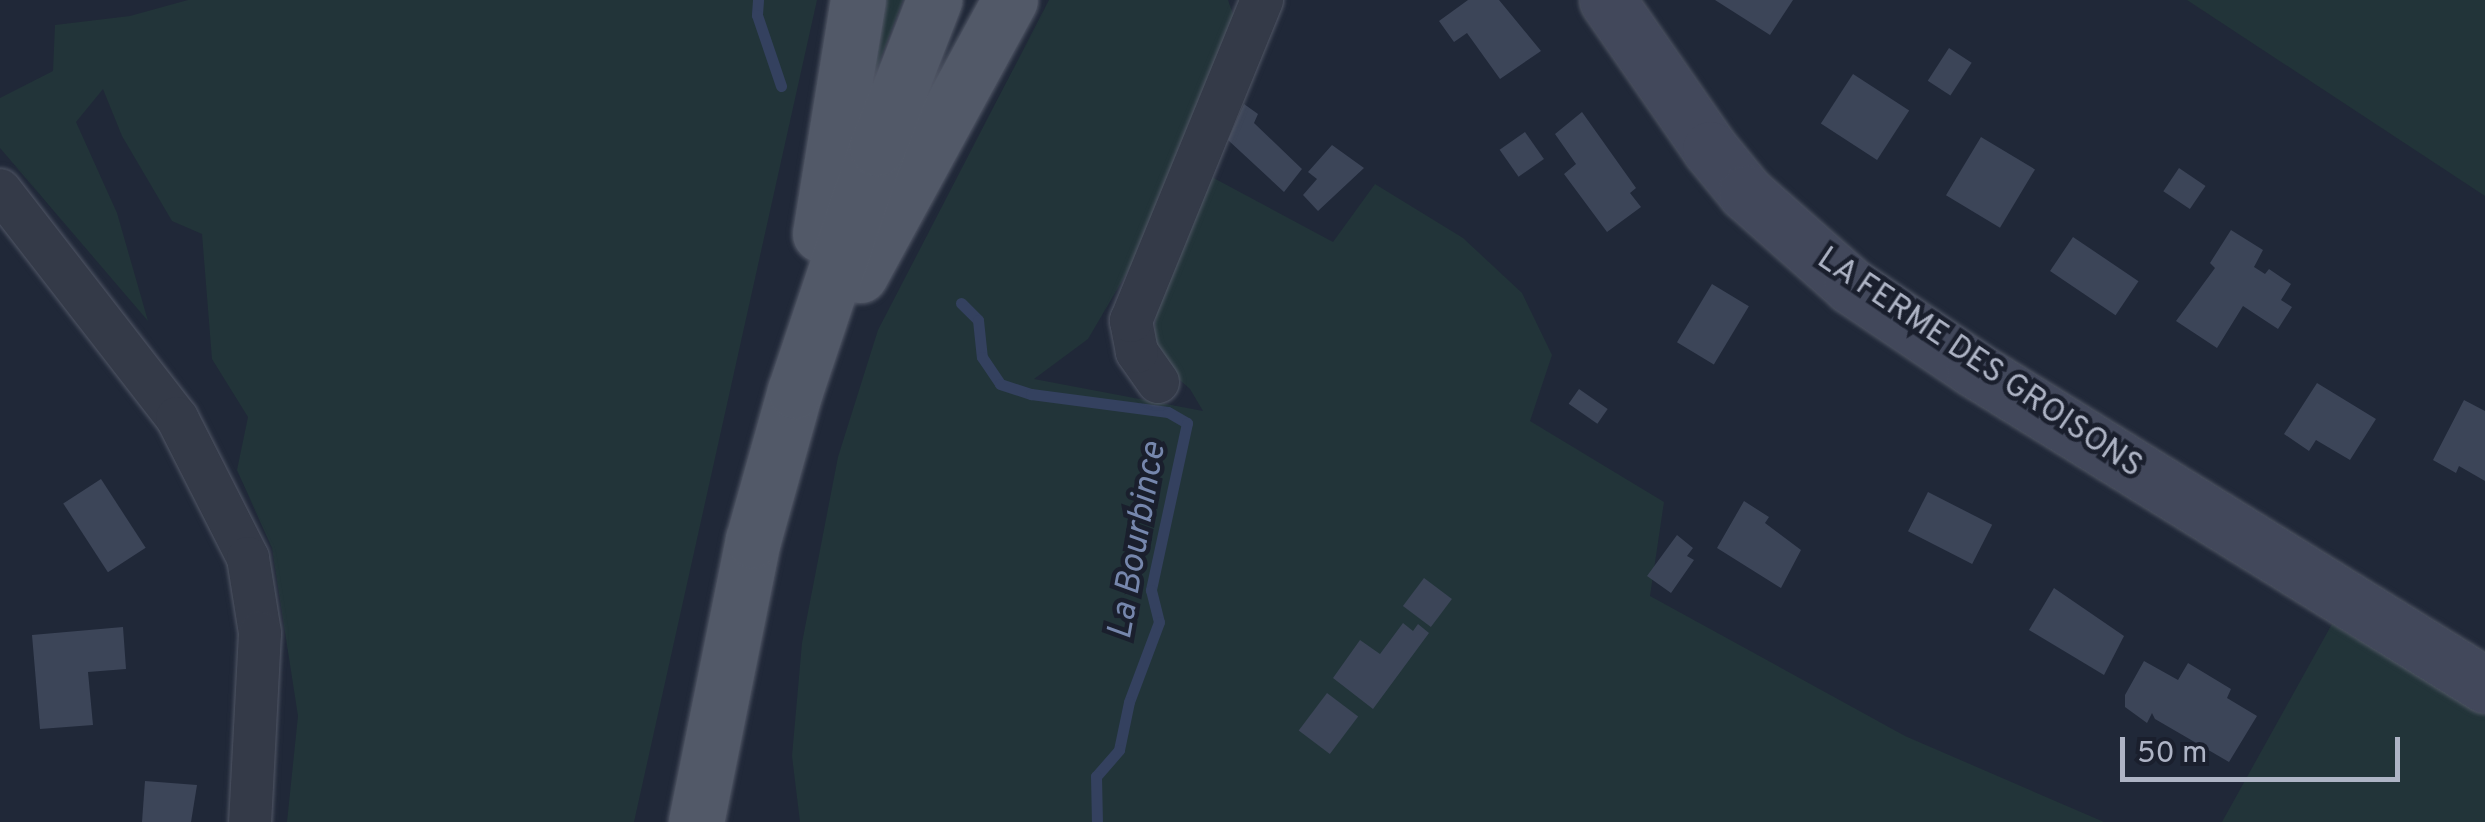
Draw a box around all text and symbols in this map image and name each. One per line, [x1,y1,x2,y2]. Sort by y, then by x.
street label: LA FERME DES GROISONS [1809,240,2149,488]
water label: La Bourbince [1100,439,1176,643]
scale bar [2125,717,2405,779]
text: 50 m [2137,736,2207,773]

